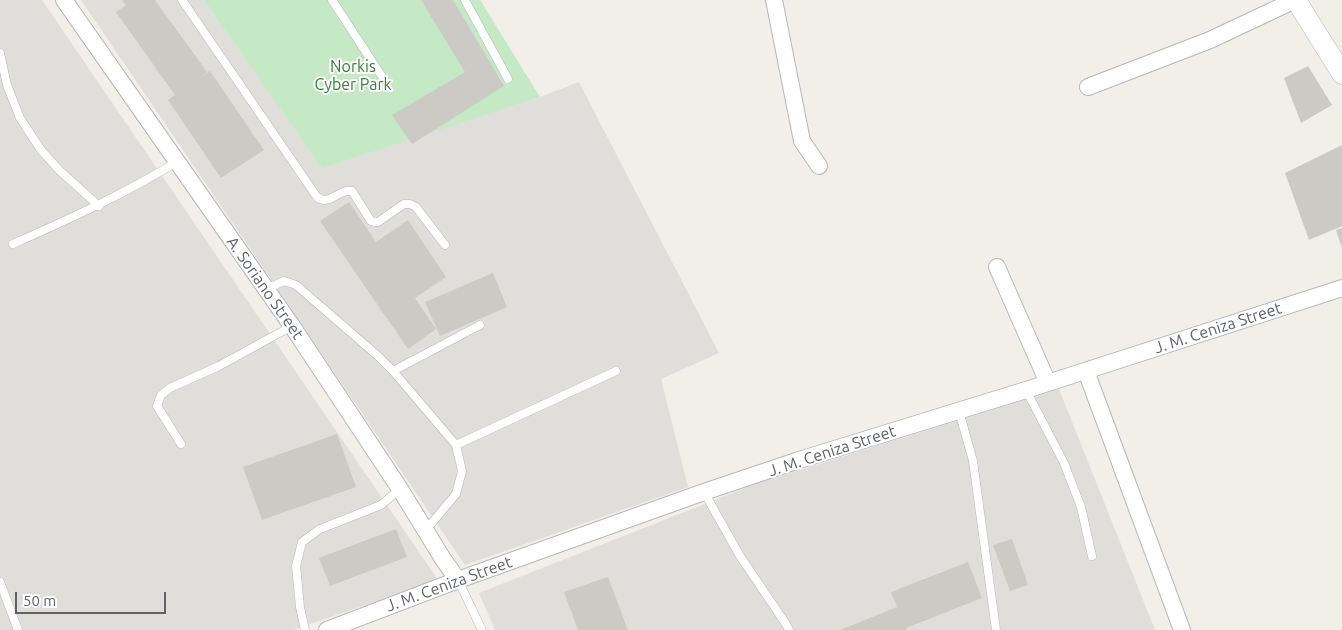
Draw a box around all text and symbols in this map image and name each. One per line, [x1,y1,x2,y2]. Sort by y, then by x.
park label: Norkis Cyber Park [314,57,392,95]
street label: A. Soriano Street [222,233,308,343]
street label: J. M. Ceniza Street [1152,298,1284,358]
street label: J. M. Ceniza Street [766,421,898,481]
street label: J. M. Ceniza Street [383,552,515,616]
scale bar [18,582,169,614]
text: 50 m [23,592,56,609]

